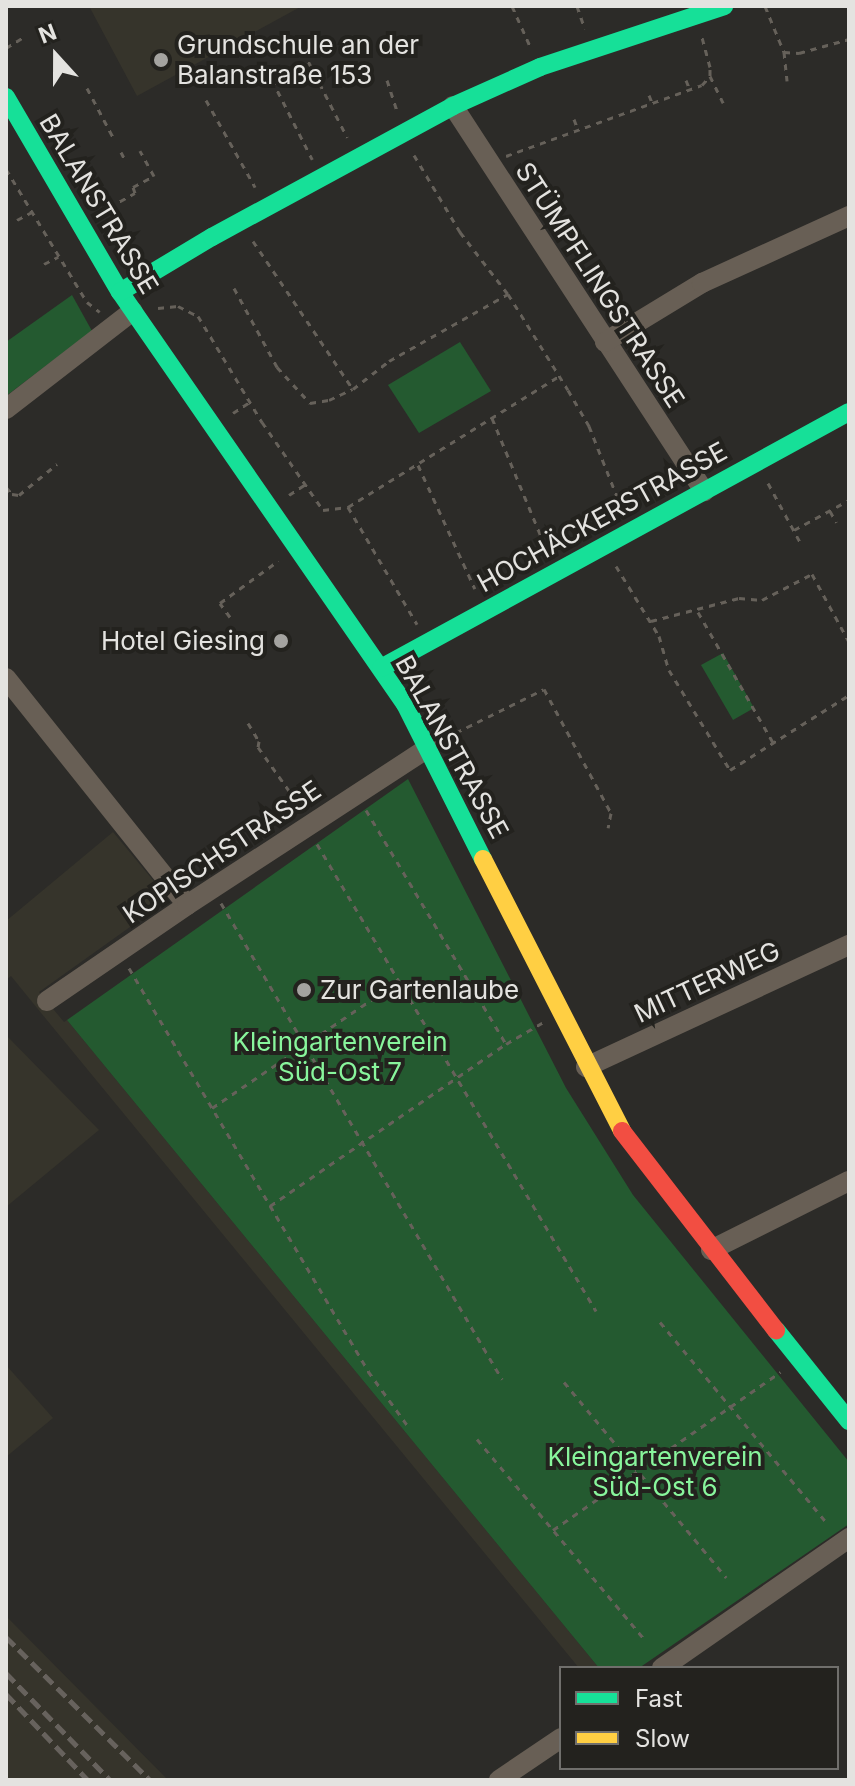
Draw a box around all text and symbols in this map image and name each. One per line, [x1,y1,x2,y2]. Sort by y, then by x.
north arrow [16,16,96,96]
text: N [35,18,60,49]
place label: Grundschule an der Balanstraße 153 [177,29,419,90]
marker: Grundschule an der Balanstraße 153 [152,51,170,69]
street label: BALANSTRASSE [33,108,165,300]
street label: STÜMPFLINGSTRASSE [509,157,691,413]
street label: HOCHÄCKERSTRASSE [472,435,732,599]
place label: Hotel Giesing [101,625,265,657]
marker: Hotel Giesing [272,632,290,650]
street label: BALANSTRASSE [389,650,515,844]
street label: KOPISCHSTRASSE [117,774,327,930]
street label: MITTERWEG [629,935,785,1029]
place label: Zur Gartenlaube [320,974,519,1006]
marker: Zur Gartenlaube [295,981,313,999]
park label: Kleingartenverein Süd-Ost 7 [232,1026,448,1088]
park label: Kleingartenverein Süd-Ost 6 [547,1441,763,1502]
legend [559,1666,839,1770]
text: Fast [635,1684,683,1713]
text: Slow [635,1724,690,1753]

